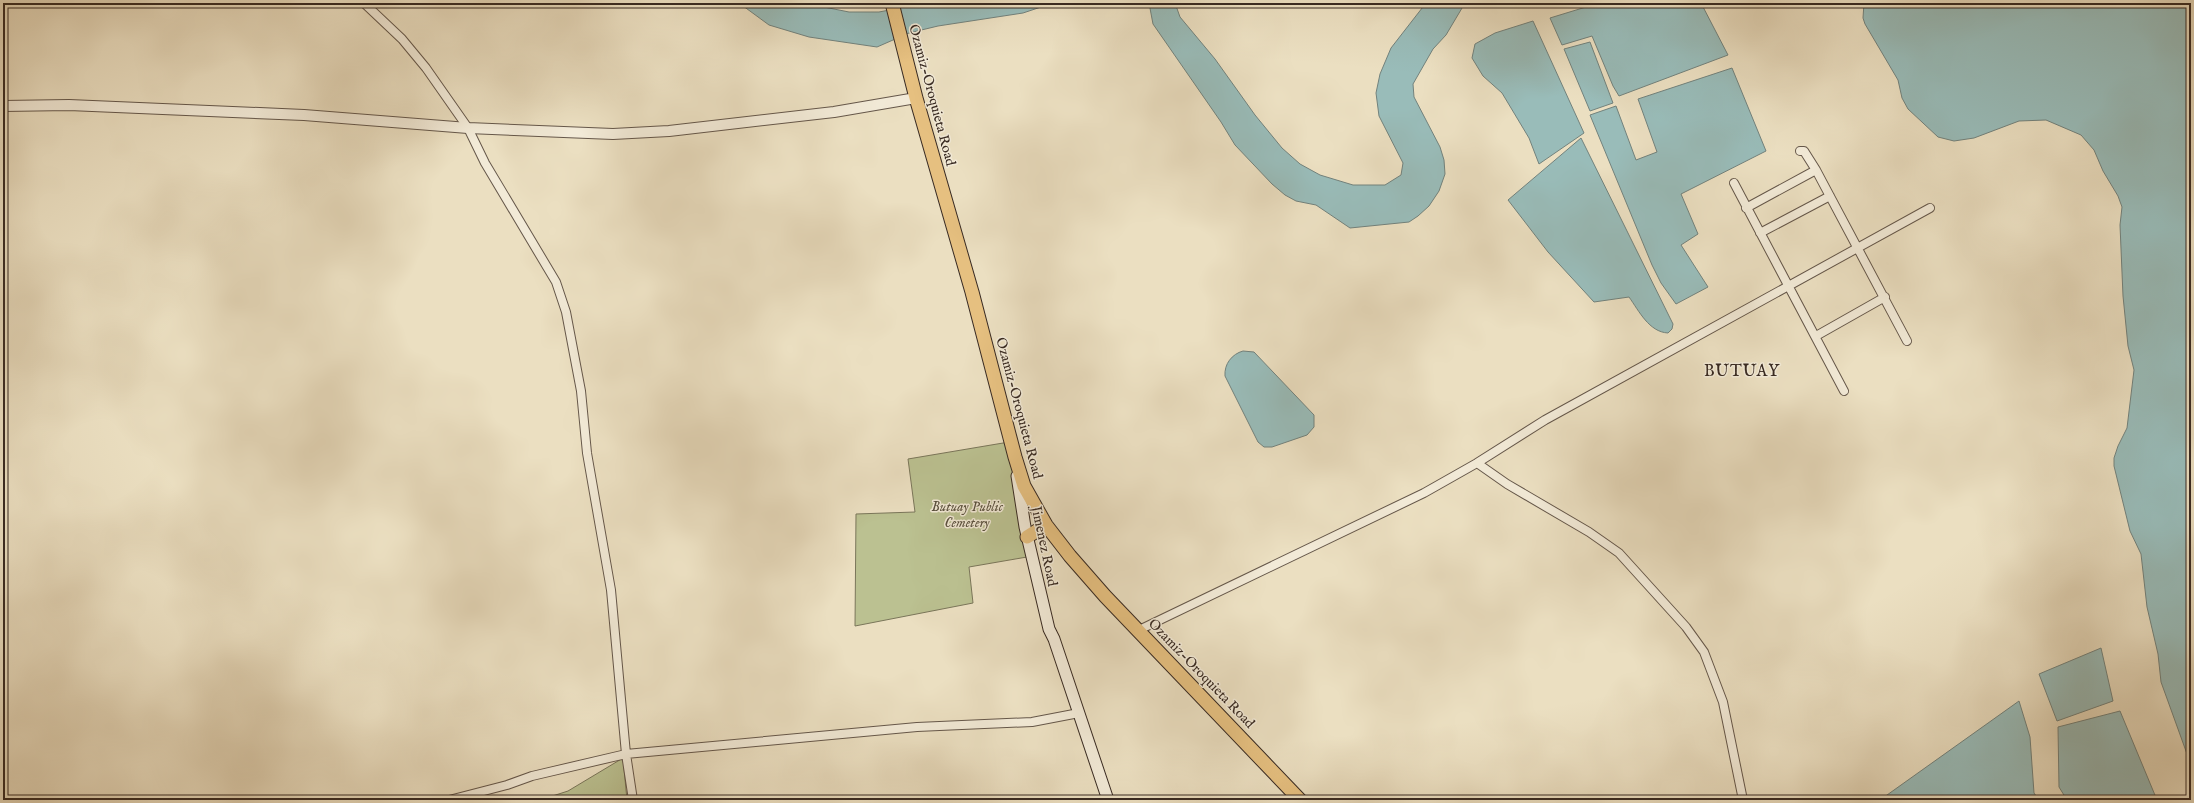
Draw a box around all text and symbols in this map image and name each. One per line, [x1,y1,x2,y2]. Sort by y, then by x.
street label: Ozamiz-Oroquieta Road [904,23,960,169]
street label: Ozamiz-Oroquieta Road [991,336,1047,482]
district label: BUTUAY [1704,362,1780,382]
park label: Butuay Public Cemetery [931,498,1004,532]
street label: Jimenez Road [1026,502,1061,589]
street label: Ozamiz-Oroquieta Road [1144,615,1259,733]

